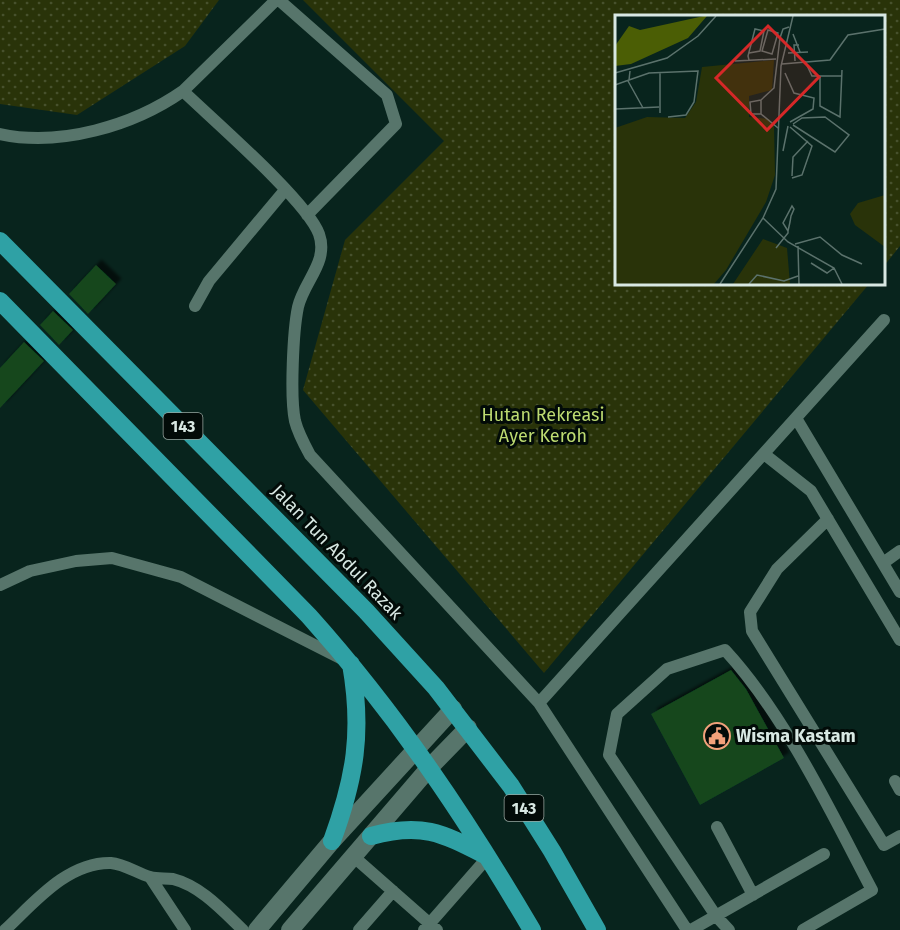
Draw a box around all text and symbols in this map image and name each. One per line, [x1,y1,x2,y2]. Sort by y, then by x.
inset map [615,15,885,285]
park label: Hutan Rekreasi Ayer Keroh [482,404,604,447]
road number: 143 [164,413,202,439]
street label: Jalan Tun Abdul Razak [267,480,408,625]
public building icon: Wisma Kastam [702,721,732,751]
place label: Wisma Kastam [736,725,856,747]
road number: 143 [504,795,544,821]

